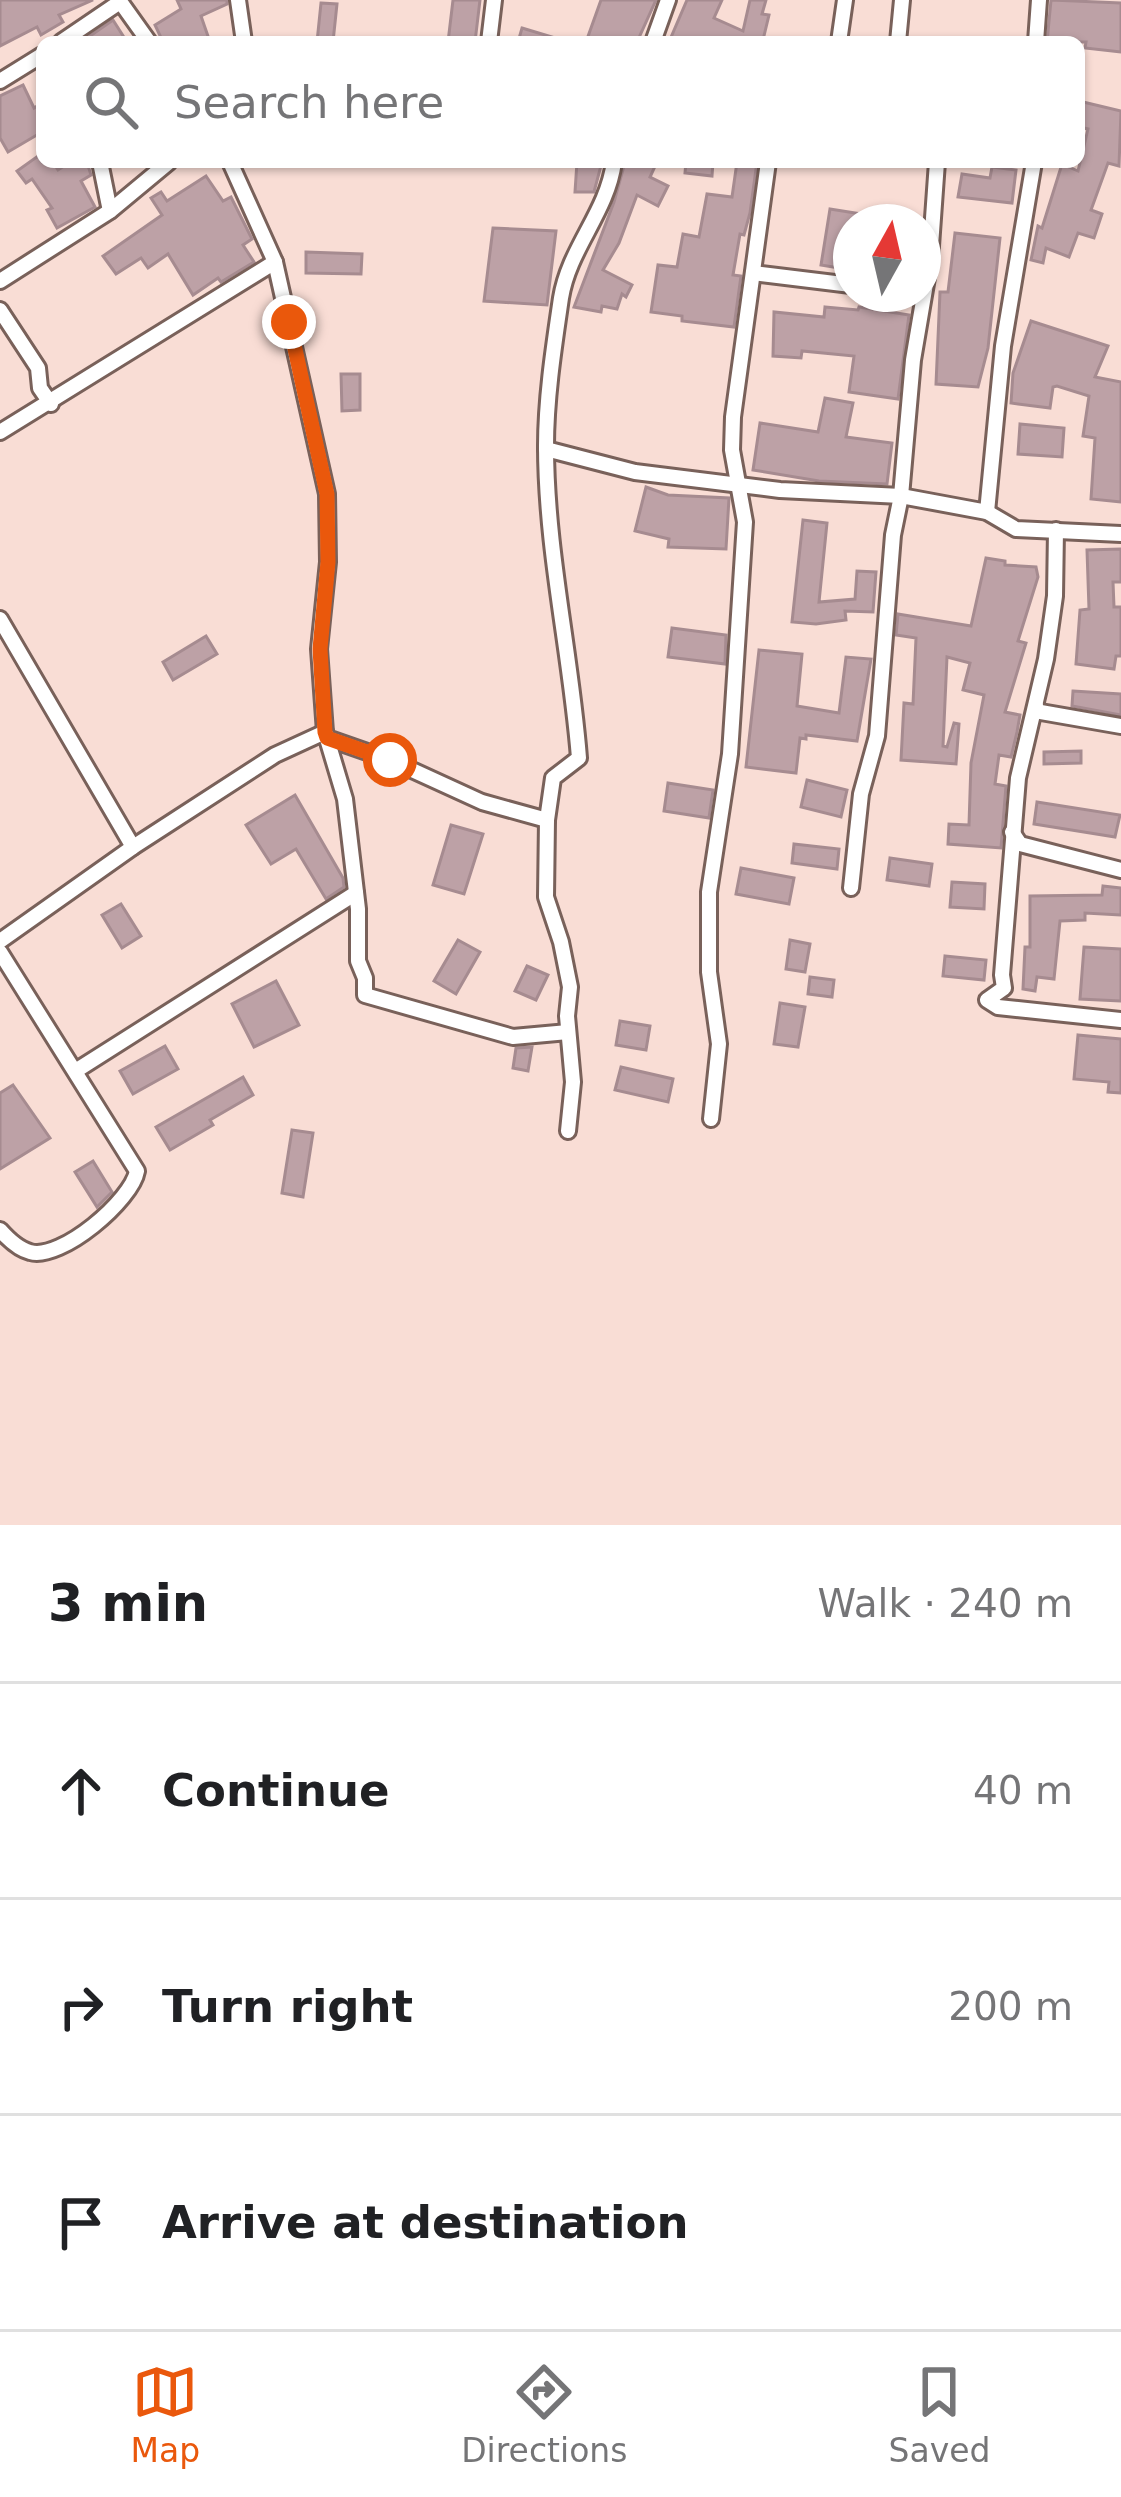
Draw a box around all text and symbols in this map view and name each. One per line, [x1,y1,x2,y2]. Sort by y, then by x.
search box [36,36,1085,168]
icon: search [78,69,144,135]
text: Search here [174,76,444,129]
north arrow [833,204,941,312]
route end [262,295,316,349]
route start [363,733,417,787]
text: 3 min [48,1574,208,1633]
text: Walk · 240 m [818,1581,1073,1626]
icon: ahead [48,1758,114,1824]
text: Continue [162,1764,390,1817]
text: 40 m [973,1768,1073,1813]
icon: right [48,1974,114,2040]
text: Turn right [162,1980,413,2033]
text: 200 m [948,1984,1073,2029]
icon: arrive [48,2190,114,2256]
text: Arrive at destination [162,2196,688,2249]
tab: Map [131,2359,200,2470]
tab: Directions [461,2359,627,2470]
tab: Saved [889,2359,990,2470]

